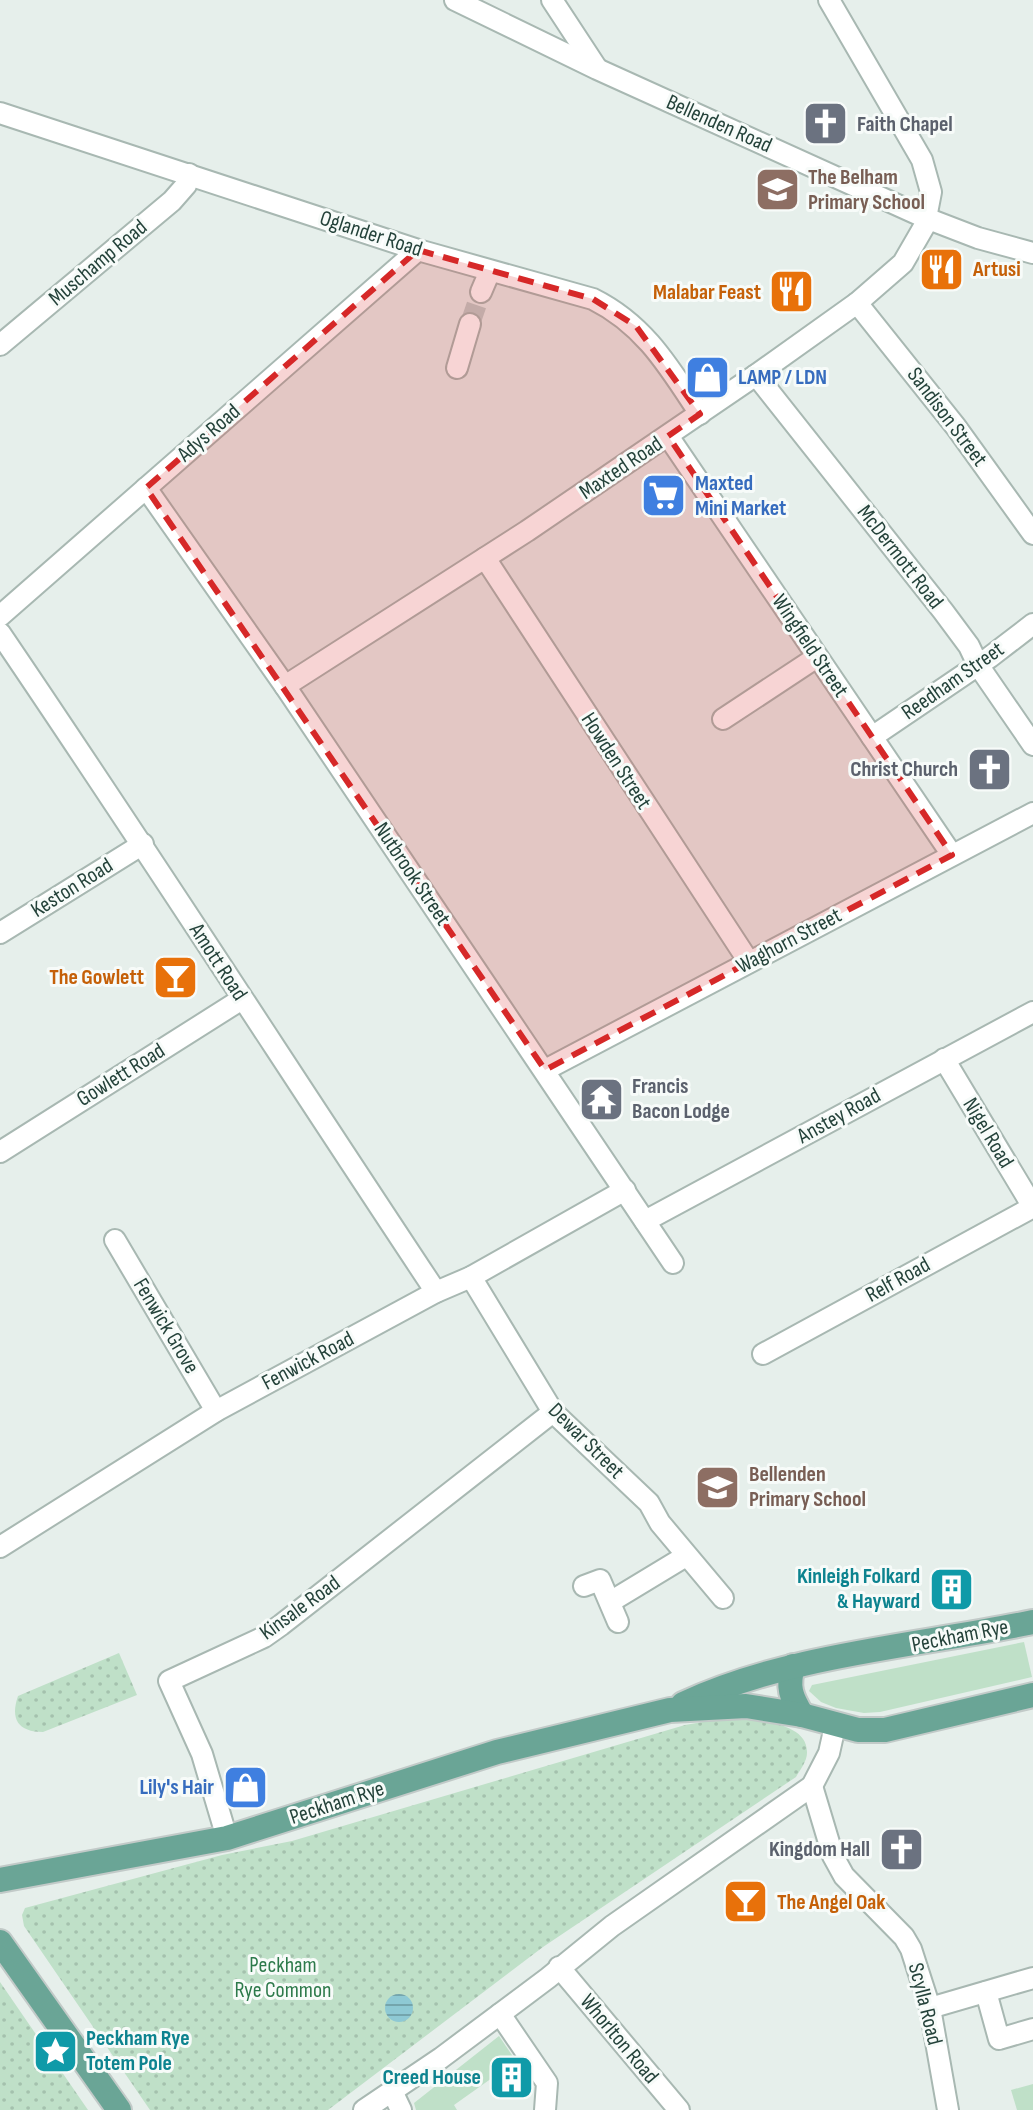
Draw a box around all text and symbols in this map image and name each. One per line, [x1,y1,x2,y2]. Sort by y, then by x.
street label: Bellenden Road [662,89,776,159]
church icon: Faith Chapel [802,100,850,148]
place label: Faith Chapel [857,111,953,138]
place label: The Belham Primary School [808,164,925,216]
school or university icon: The Belham Primary School [753,166,801,214]
street label: Oglander Road [316,205,426,263]
street label: Muschamp Road [43,214,153,312]
restaurant icon: Artusi [918,245,966,293]
place label: Artusi [972,256,1021,283]
restaurant icon: Malabar Feast [768,268,816,316]
place label: Malabar Feast [653,279,761,306]
shop icon: LAMP / LDN [683,353,731,401]
street label: Sandison Street [901,362,993,472]
place label: LAMP / LDN [738,364,827,391]
street label: Adys Road [171,398,246,468]
street label: Maxted Road [574,430,668,506]
place label: Maxted Mini Market [695,470,786,522]
supermarket icon: Maxted Mini Market [640,472,688,520]
street label: McDermott Road [851,500,949,614]
street label: Wingfield Street [766,589,854,703]
street label: Reedham Street [897,636,1010,726]
street label: Howden Street [575,708,657,815]
church icon: Christ Church [965,745,1013,793]
place label: Christ Church [850,756,958,783]
street label: Nutbrook Street [368,817,457,931]
street label: Keston Road [26,852,118,924]
street label: Waghorn Street [732,902,846,980]
street label: Amott Road [183,917,253,1006]
bar icon: The Gowlett [151,953,199,1001]
place label: The Gowlett [49,964,144,991]
street label: Gowlett Road [72,1037,170,1113]
place label: Francis Bacon Lodge [632,1073,730,1125]
temple icon: Francis Bacon Lodge [577,1075,625,1123]
street label: Anstey Road [792,1082,885,1150]
street label: Nigel Road [957,1093,1019,1173]
street label: Relf Road [861,1251,935,1309]
street label: Fenwick Grove [127,1273,205,1379]
street label: Fenwick Road [257,1326,359,1396]
street label: Dewar Street [542,1397,630,1485]
place label: Bellenden Primary School [749,1461,866,1513]
school or university icon: Bellenden Primary School [694,1463,742,1511]
place label: Kinleigh Folkard & Hayward [797,1563,920,1615]
building icon: Kinleigh Folkard & Hayward [927,1565,975,1613]
street label: Kinsale Road [254,1570,346,1646]
street label: Peckham Rye [909,1613,1011,1659]
shop icon: Lily's Hair [221,1763,269,1811]
place label: Lily's Hair [139,1774,214,1801]
street label: Peckham Rye [286,1775,388,1831]
church icon: Kingdom Hall [877,1825,925,1873]
place label: Kingdom Hall [769,1836,870,1863]
bar icon: The Angel Oak [722,1878,770,1926]
place label: The Angel Oak [777,1889,886,1916]
park label: Peckham Rye Common [235,1952,331,2004]
street label: Scylla Road [902,1960,948,2048]
street label: Whorlton Road [574,1989,664,2089]
place label: Peckham Rye Totem Pole [86,2025,190,2077]
place icon: Peckham Rye Totem Pole [31,2027,79,2075]
building icon: Creed House [488,2053,536,2101]
place label: Creed House [383,2064,481,2091]

